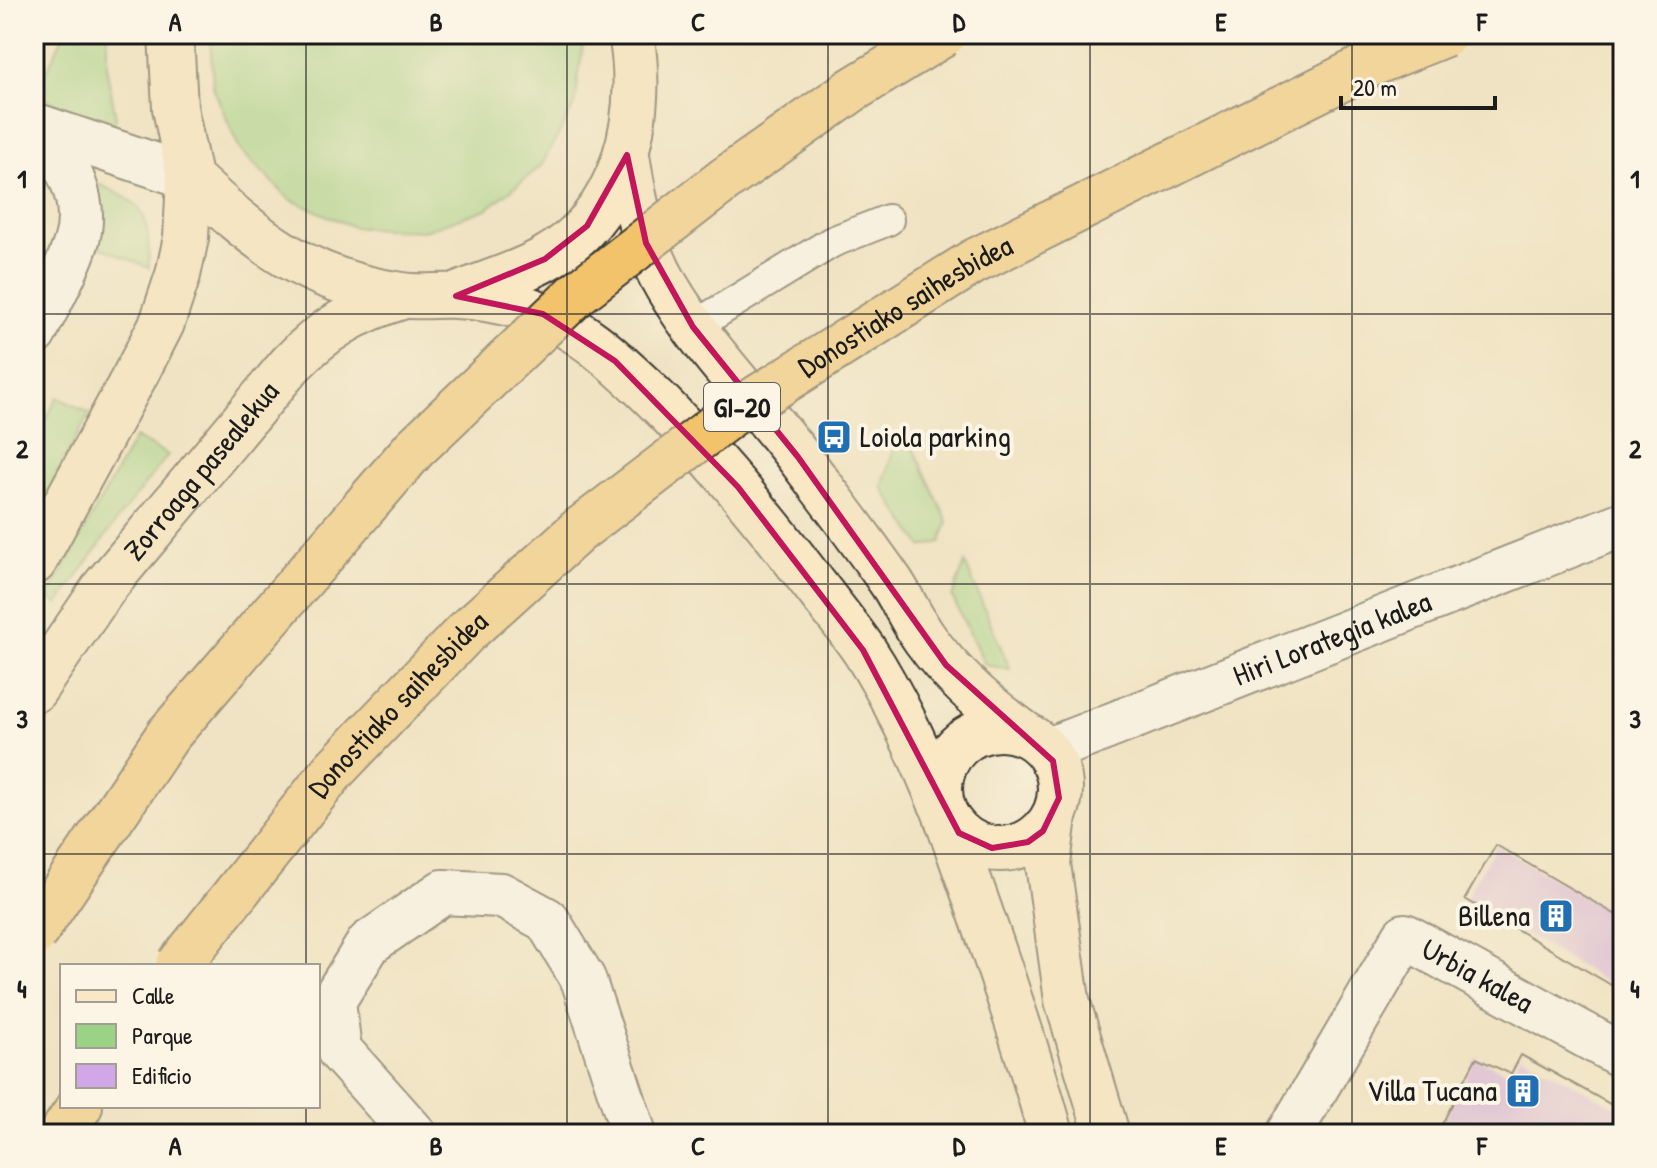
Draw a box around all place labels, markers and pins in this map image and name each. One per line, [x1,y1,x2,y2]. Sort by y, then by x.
place label: Loiola parking [860,416,1011,456]
bus stop icon: Loiola parking [815,418,853,456]
place label: Billena [1458,895,1530,935]
building icon: Billena [1537,897,1575,935]
place label: Villa Tucana [1367,1070,1497,1110]
building icon: Villa Tucana [1504,1072,1542,1110]

